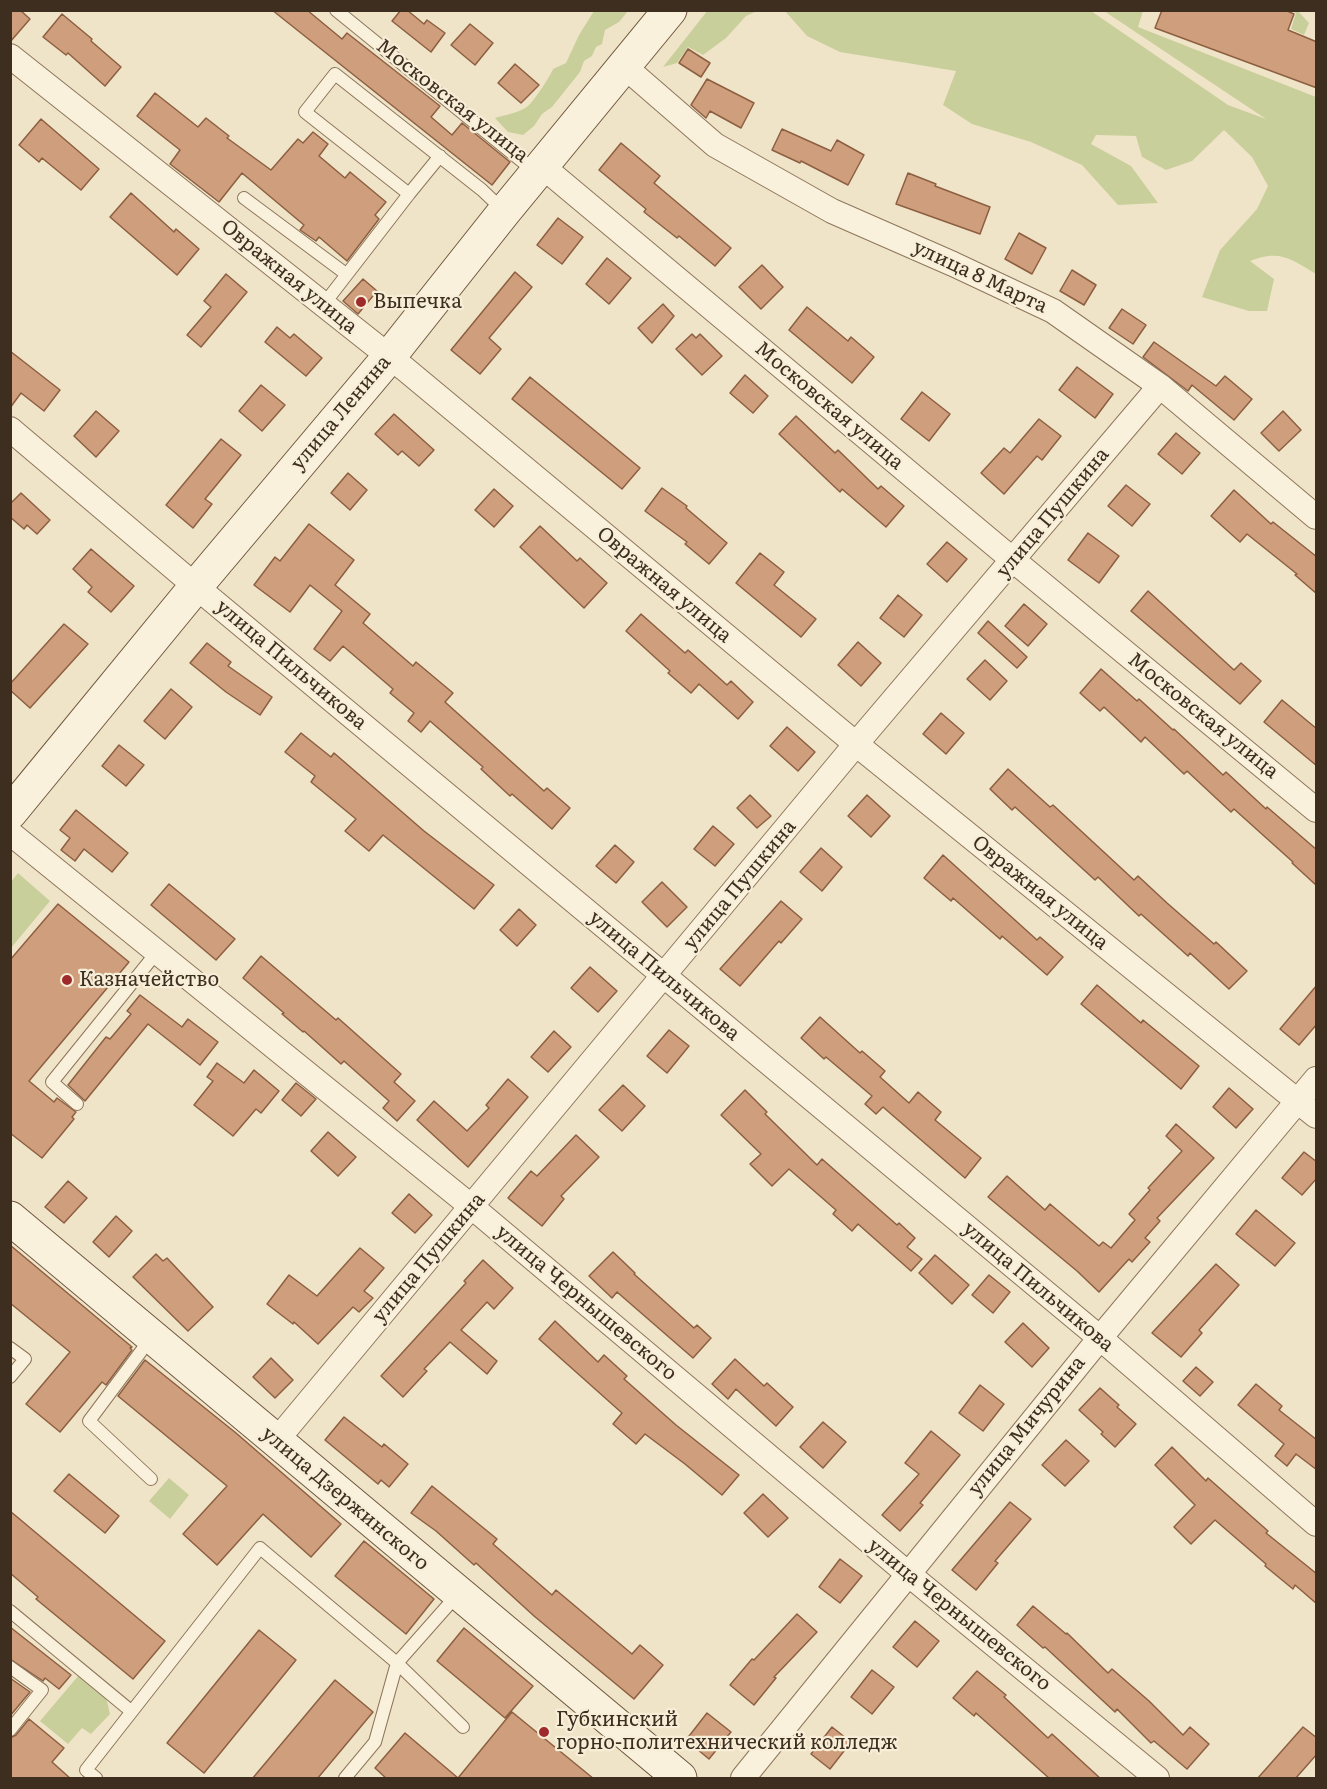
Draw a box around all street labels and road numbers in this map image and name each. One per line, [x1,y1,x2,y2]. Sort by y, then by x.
street label: Московская улица [371,34,533,168]
street label: Овражная улица [216,215,362,339]
street label: улица 8 Марта [909,235,1051,319]
street label: Московская улица [750,337,908,475]
street label: улица Ленина [286,351,396,475]
street label: улица Пушкина [992,443,1114,583]
street label: Овражная улица [592,522,736,648]
street label: улица Пильчикова [211,595,371,735]
street label: Московская улица [1123,648,1283,784]
street label: улица Пушкина [679,815,801,955]
street label: Овражная улица [967,831,1113,955]
street label: улица Пильчикова [584,906,744,1046]
street label: улица Пушкина [368,1188,490,1328]
street label: улица Пильчикова [958,1217,1118,1357]
street label: улица Чернышевского [490,1220,682,1386]
street label: улица Мичурина [963,1351,1091,1501]
street label: улица Дзержинского [256,1422,434,1576]
street label: улица Чернышевского [862,1534,1056,1696]

